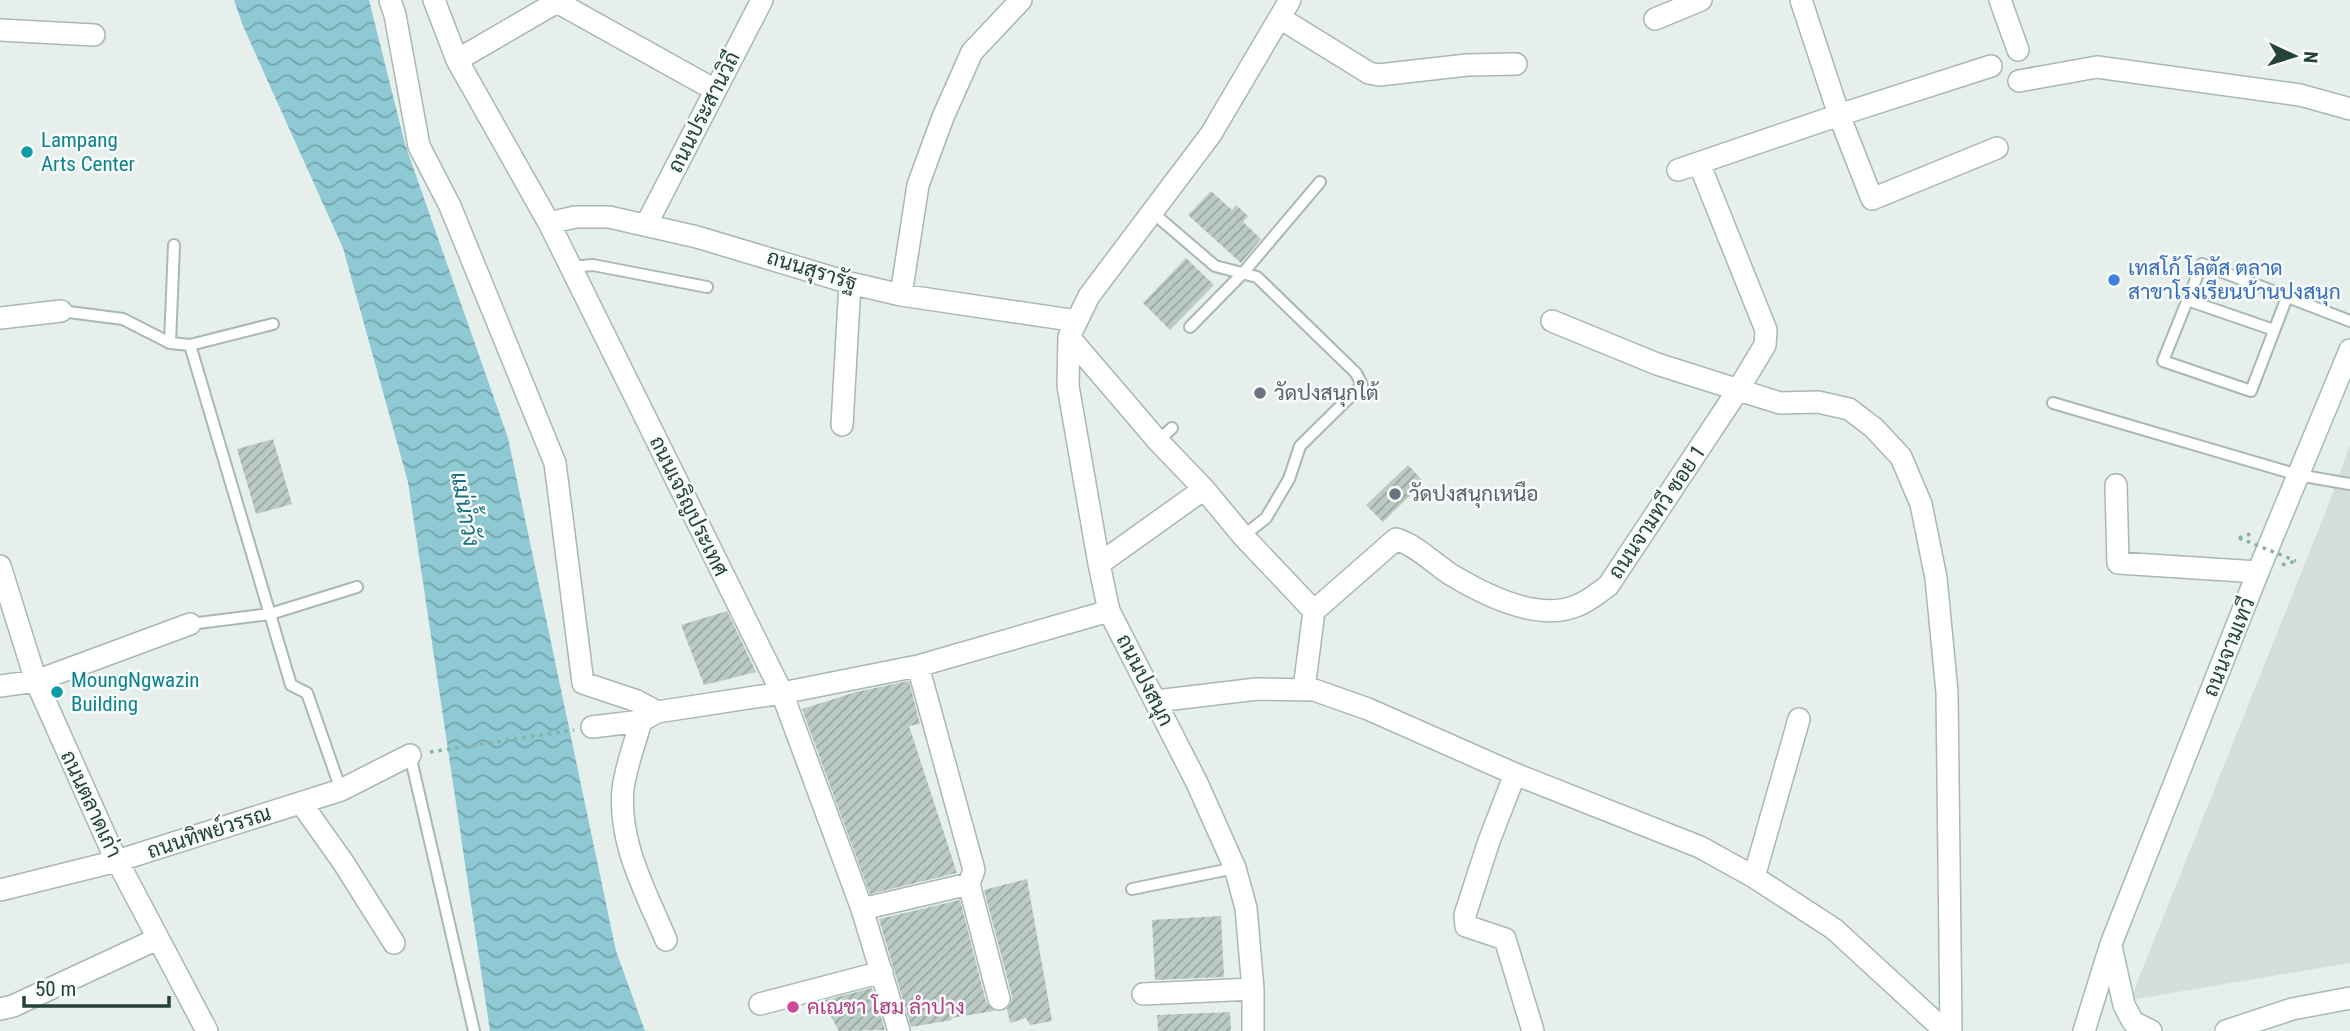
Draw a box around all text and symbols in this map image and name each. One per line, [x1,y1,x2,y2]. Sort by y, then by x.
north arrow [2259,21,2329,91]
street label: ถนนประสานวิถี [662,47,745,177]
text: N [2299,51,2322,64]
place label: Lampang Arts Center [41,128,135,176]
marker: Lampang Arts Center [19,144,35,160]
street label: ถนนสุรารัฐ [763,245,860,297]
place label: เทสโก้ โลตัส ตลาด สาขาโรงเรียนบ้านปงสนุก [2128,255,2341,306]
marker: เทสโก้ โลตัส ตลาด สาขาโรงเรียนบ้านปงสนุก [2106,272,2122,288]
place label: วัดปงสนุกใต้ [1274,380,1380,407]
marker: วัดปงสนุกใต้ [1252,385,1268,401]
street label: ถนนเจริญประเทศ [645,432,733,580]
street label: ถนนจามทวี ซอย 1 [1603,440,1710,583]
water label: แม่น้ำวัง [445,468,492,549]
place label: วัดปงสนุกเหนือ [1409,480,1539,508]
marker: วัดปงสนุกเหนือ [1387,486,1403,502]
street label: ถนนจามเทวี [2197,594,2260,700]
street label: ถนนปงสนุก [1110,630,1178,731]
place label: MoungNgwazin Building [71,668,199,716]
marker: MoungNgwazin Building [49,684,65,700]
street label: ถนนตลาดเก่า [56,747,126,861]
street label: ถนนทิพย์วรรณ [144,799,274,863]
scale bar [24,964,170,1008]
text: 50 m [35,977,76,1001]
place label: คเณชา โฮม ลำปาง [807,994,965,1019]
marker: คเณชา โฮม ลำปาง [785,999,801,1015]

